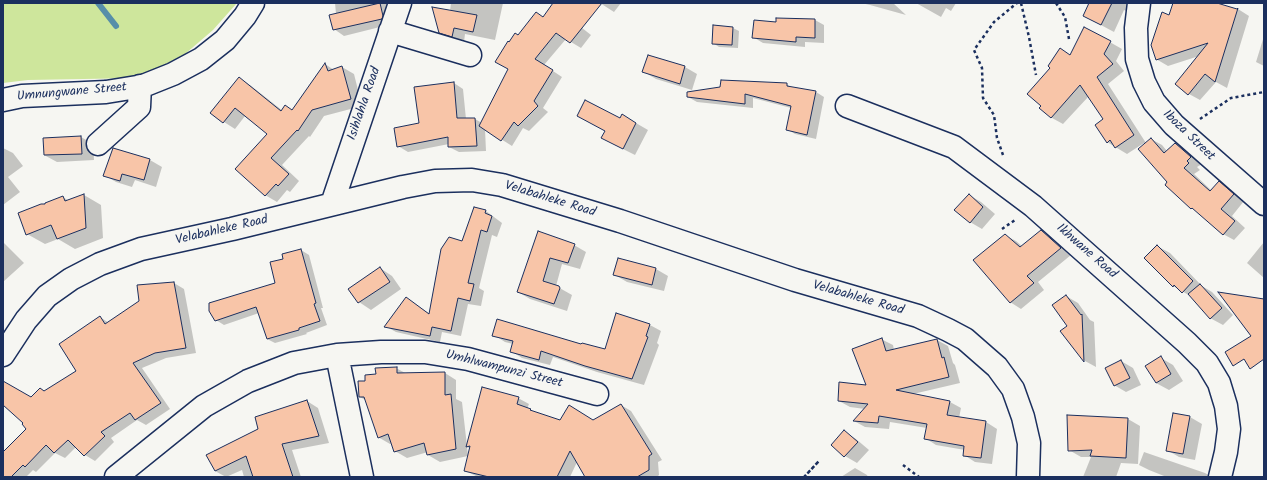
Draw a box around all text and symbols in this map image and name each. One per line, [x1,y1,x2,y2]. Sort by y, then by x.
street label: Isihlahla Road [345,65,385,143]
street label: Umnungwane Street [16,80,128,106]
street label: Iboza Street [1159,107,1217,165]
street label: Velabahleke Road [503,179,597,221]
street label: Velabahleke Road [174,213,270,249]
street label: Ikhwane Road [1052,221,1120,283]
street label: Velabahleke Road [811,279,905,319]
street label: Umhlwampunzi Street [444,348,564,392]

